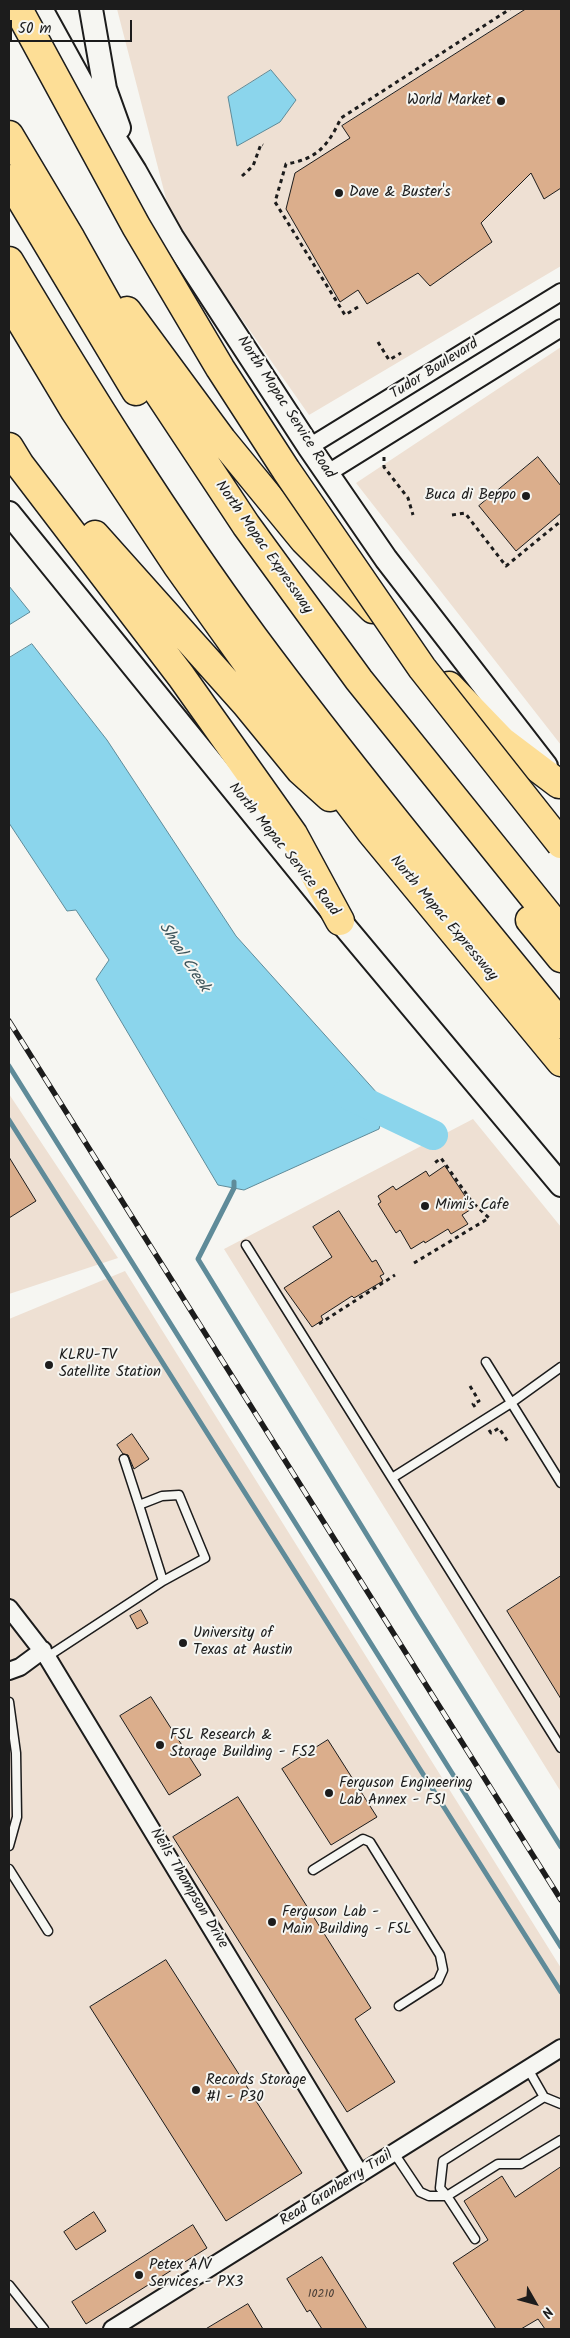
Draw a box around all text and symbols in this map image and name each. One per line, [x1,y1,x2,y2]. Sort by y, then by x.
scale bar [12,10,135,42]
text: 50 m [18,17,52,41]
place label: World Market [407,92,491,110]
marker: World Market [495,95,507,107]
place label: Dave & Buster's [349,184,451,202]
marker: Dave & Buster's [333,187,345,199]
street label: North Mopac Service Road [232,333,338,483]
street label: Tudor Boulevard [388,336,482,404]
street label: North Mopac Expressway [210,478,316,618]
place label: Buca di Beppo [425,487,516,505]
marker: Buca di Beppo [520,490,532,502]
street label: North Mopac Service Road [224,780,342,920]
street label: North Mopac Expressway [385,853,501,985]
water label: Shoal Creek [153,920,213,996]
place label: Mimi's Cafe [435,1197,509,1215]
marker: Mimi's Cafe [419,1200,431,1212]
place label: KLRU-TV Satellite Station [59,1347,161,1382]
marker: KLRU-TV Satellite Station [43,1359,55,1371]
place label: University of Texas at Austin [193,1625,293,1660]
marker: University of Texas at Austin [177,1637,189,1649]
place label: FSL Research & Storage Building - FS2 [170,1727,316,1762]
marker: FSL Research & Storage Building - FS2 [154,1739,166,1751]
place label: Ferguson Engineering Lab Annex - FS1 [339,1775,473,1810]
marker: Ferguson Engineering Lab Annex - FS1 [323,1787,335,1799]
street label: Neils Thompson Drive [145,1826,231,1952]
place label: Ferguson Lab - Main Building - FSL [282,1904,412,1939]
marker: Ferguson Lab - Main Building - FSL [266,1916,278,1928]
place label: Records Storage #1 - P30 [206,2072,306,2107]
marker: Records Storage #1 - P30 [190,2084,202,2096]
street label: Read Granberry Trail [277,2147,397,2231]
place label: Petex A/V Services - PX3 [149,2257,243,2292]
marker: Petex A/V Services - PX3 [133,2269,145,2281]
north arrow [510,2278,560,2328]
house number: 10210 [308,2288,334,2302]
text: N [535,2302,558,2322]

